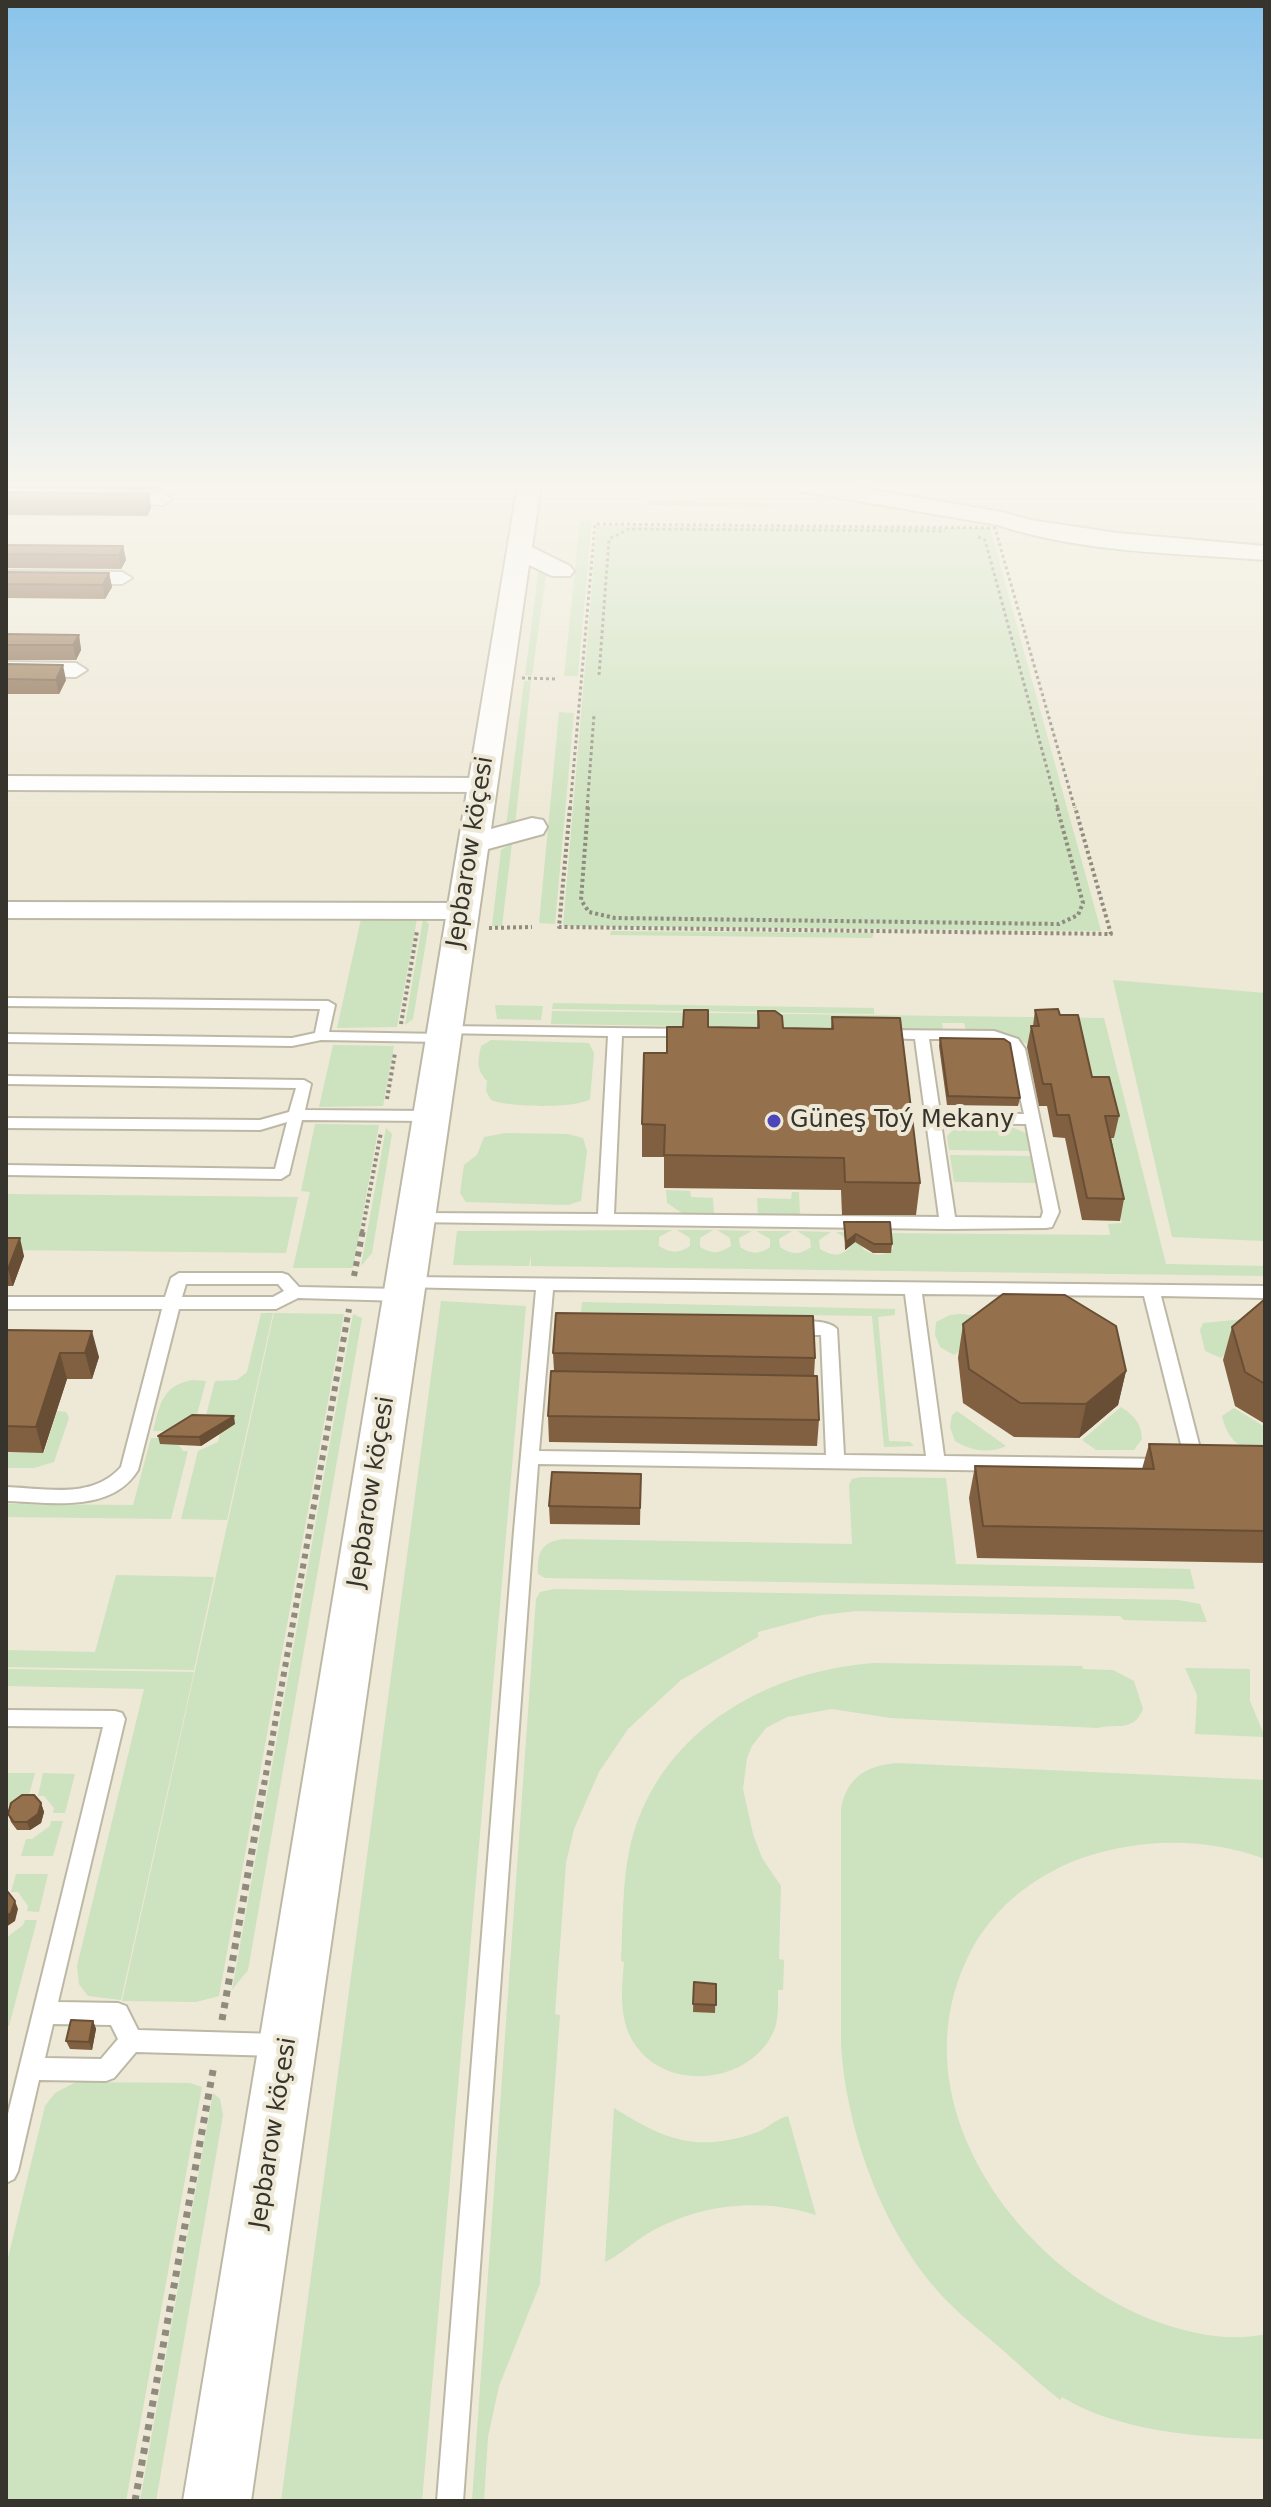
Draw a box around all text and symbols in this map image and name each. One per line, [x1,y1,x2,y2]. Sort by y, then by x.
street label: Jepbarow köçesi [442,754,500,950]
place label: Güneş Toý Mekany [790,1107,1014,1135]
marker: Güneş Toý Mekany [765,1112,783,1130]
street label: Jepbarow köçesi [343,1394,401,1590]
street label: Jepbarow köçesi [245,2035,303,2231]

